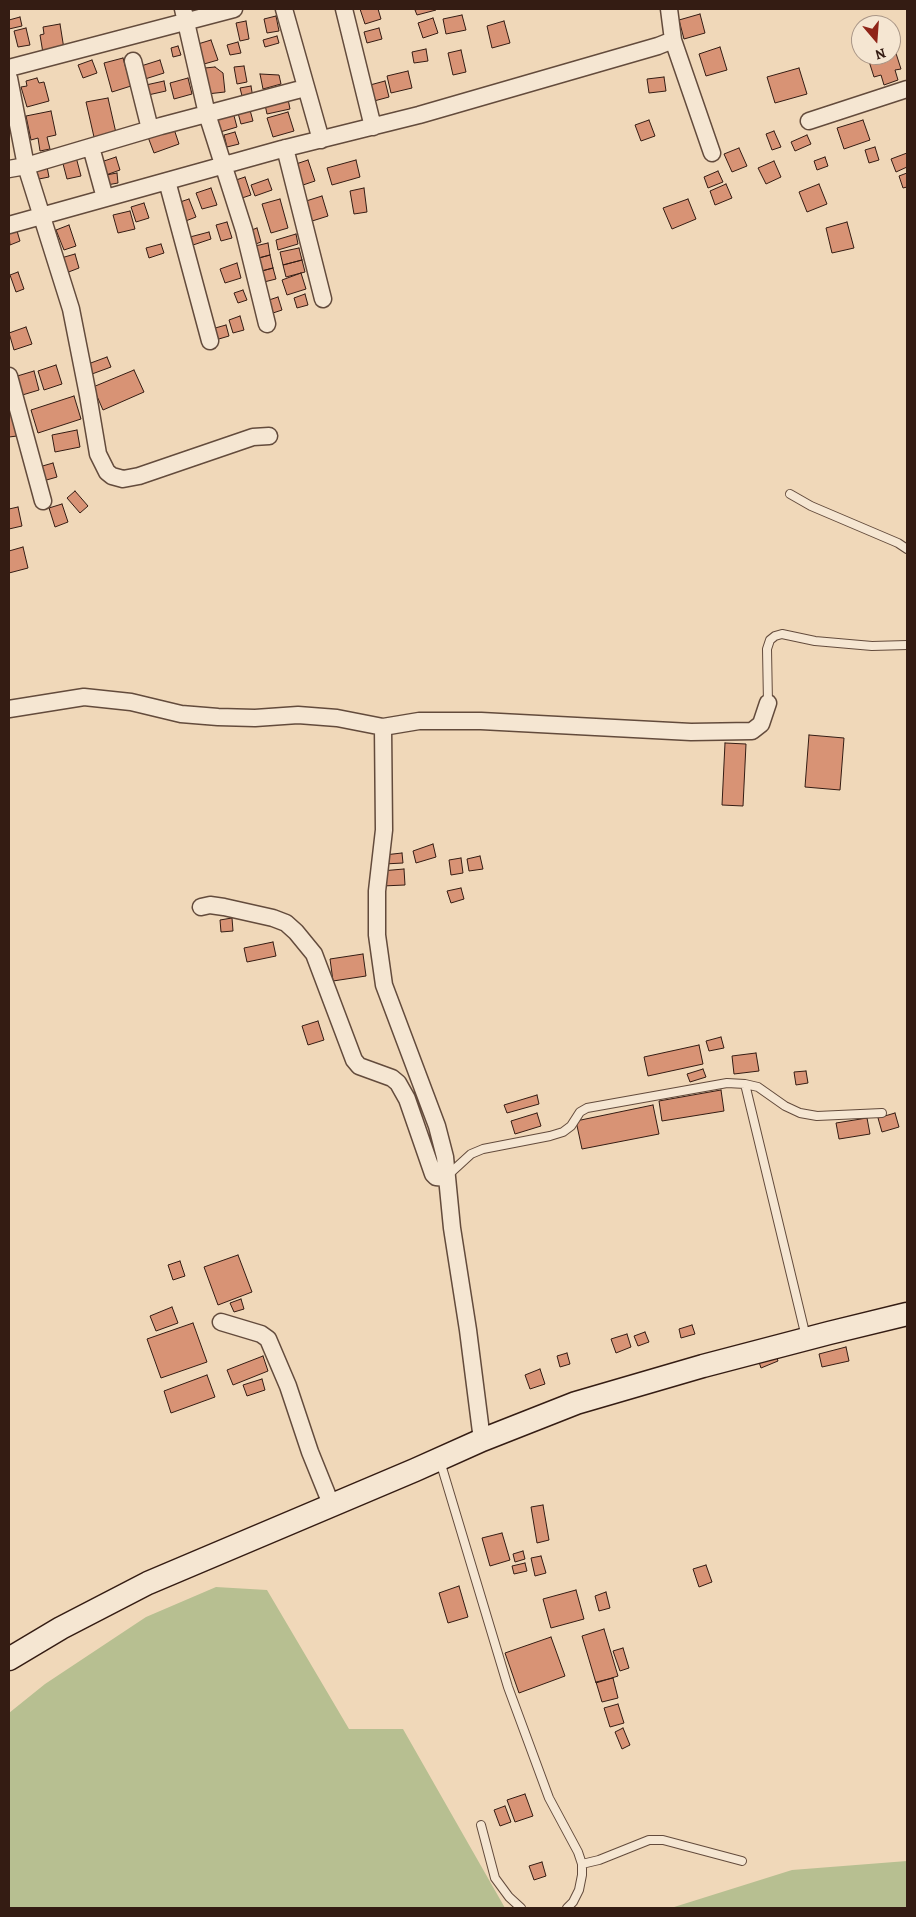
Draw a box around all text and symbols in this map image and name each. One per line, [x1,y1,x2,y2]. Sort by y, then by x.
north arrow [851,15,901,65]
text: N [873,43,888,64]

